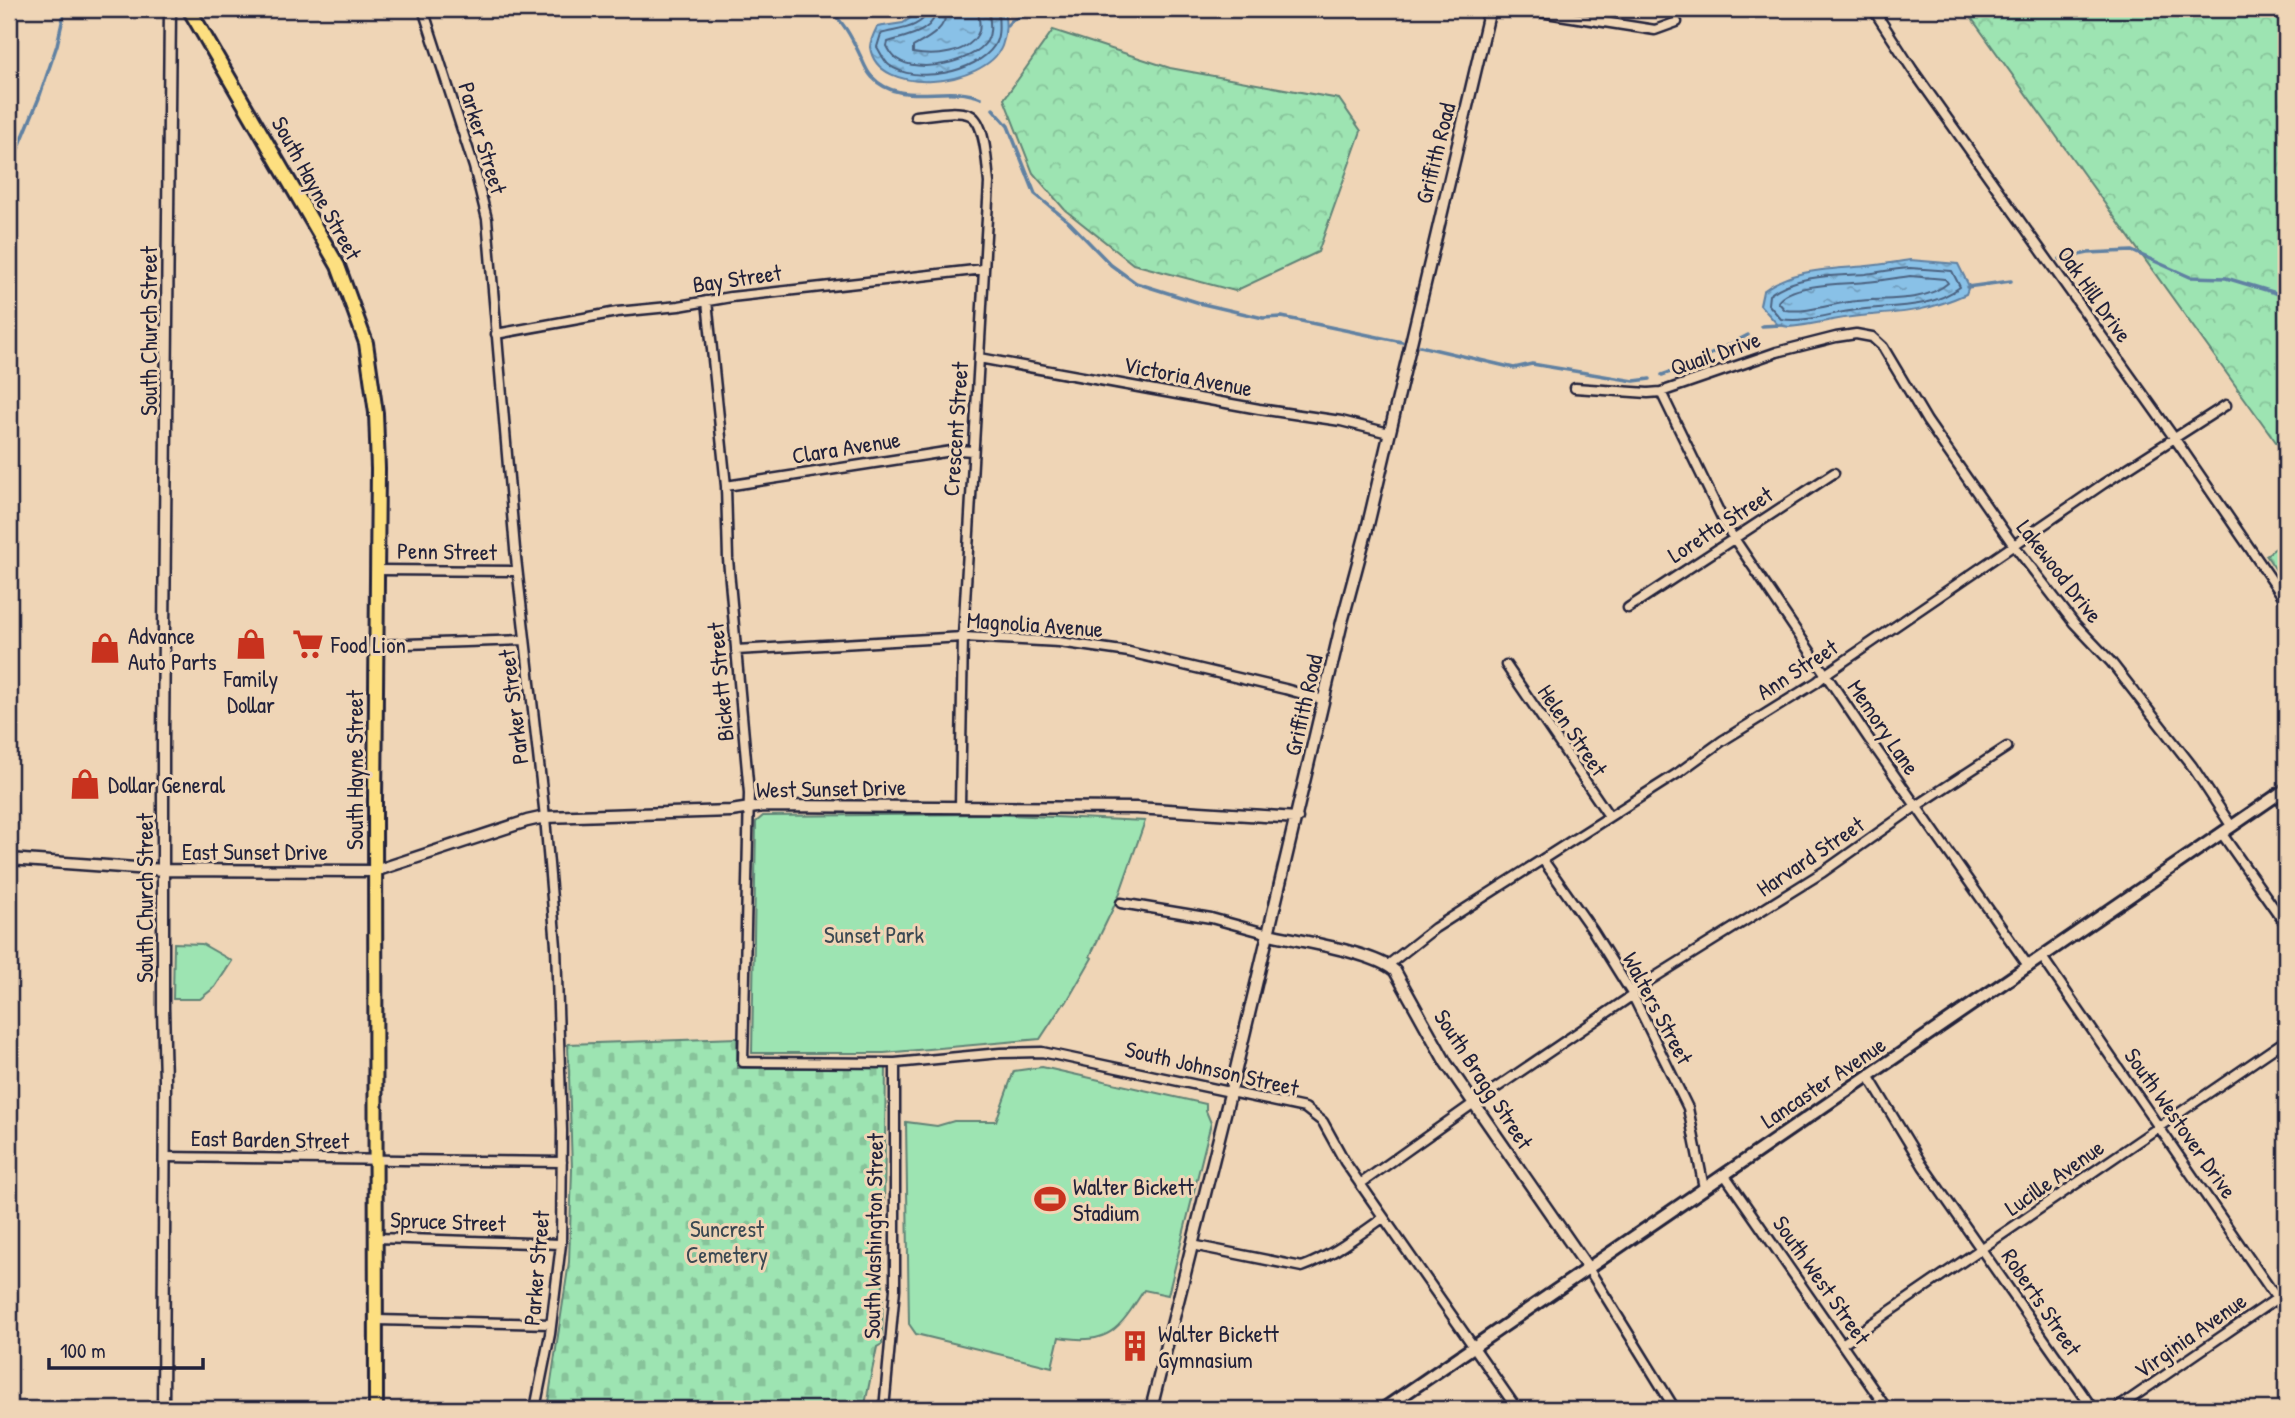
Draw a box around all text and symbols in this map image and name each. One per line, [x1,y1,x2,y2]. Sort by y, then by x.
street label: Parker Street [451,78,515,199]
street label: Griffith Road [1408,99,1462,207]
street label: South Hayne Street [265,111,370,266]
street label: Oak Hill Drive [2050,240,2140,348]
street label: South Church Street [133,245,164,416]
street label: Bay Street [691,256,784,300]
street label: Quail Drive [1666,323,1764,383]
street label: Victoria Avenue [1121,348,1255,404]
street label: Crescent Street [935,360,975,497]
street label: Clara Avenue [790,423,902,471]
street label: Loretta Street [1661,478,1779,570]
street label: Lakewood Drive [2010,513,2110,629]
street label: Penn Street [397,535,498,567]
street label: Magnolia Avenue [966,604,1104,644]
place label: Advance Auto Parts [128,620,217,677]
street label: Bickett Street [699,620,741,743]
shop icon: Family Dollar [234,627,268,661]
supermarket icon: Food Lion [291,627,325,661]
place label: Food Lion [330,629,406,660]
shop icon: Advance Auto Parts [88,631,122,665]
street label: Ann Street [1750,631,1844,707]
street label: Parker Street [490,647,535,766]
street label: Griffith Road [1276,651,1330,759]
place label: Family Dollar [223,663,278,720]
street label: Memory Lane [1841,673,1927,781]
street label: Helen Street [1531,678,1616,783]
street label: South Hayne Street [339,689,370,850]
shop icon: Dollar General [68,767,102,801]
place label: Dollar General [108,769,226,800]
street label: West Sunset Drive [756,771,906,805]
street label: Harvard Street [1750,808,1871,903]
street label: South Church Street [129,812,160,983]
street label: East Sunset Drive [182,836,328,867]
park label: Sunset Park [824,919,924,950]
street label: Walters Street [1615,946,1701,1070]
street label: South Bragg Street [1427,1003,1541,1156]
street label: Lancaster Avenue [1755,1029,1891,1135]
street label: South Johnson Street [1122,1033,1303,1103]
street label: South Westover Drive [2118,1042,2244,1204]
street label: East Barden Street [191,1122,350,1156]
street label: Lucille Avenue [1998,1131,2110,1223]
street label: South Washington Street [856,1132,890,1339]
place label: Walter Bickett Stadium [1073,1171,1195,1228]
sports icon: Walter Bickett Stadium [1033,1182,1067,1216]
street label: Spruce Street [390,1203,507,1239]
street label: Parker Street [516,1208,557,1327]
street label: South West Street [1766,1209,1879,1352]
park label: Suncrest Cemetery [686,1213,768,1270]
street label: Roberts Street [1995,1242,2090,1362]
street label: Virginia Avenue [2128,1285,2252,1385]
place label: Walter Bickett Gymnasium [1158,1318,1280,1375]
scale bar [49,1327,203,1371]
building icon: Walter Bickett Gymnasium [1118,1329,1152,1363]
text: 100 m [60,1336,106,1365]

